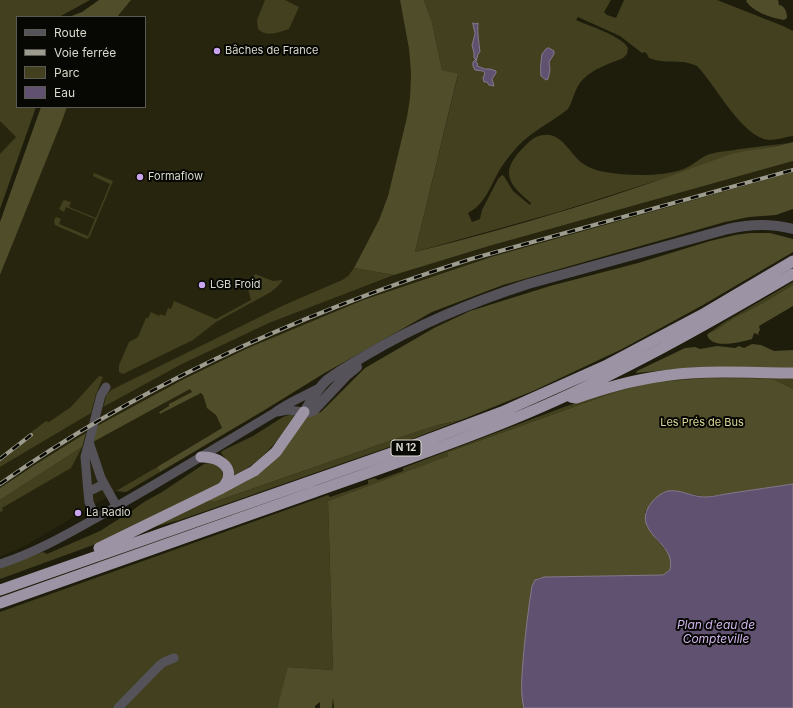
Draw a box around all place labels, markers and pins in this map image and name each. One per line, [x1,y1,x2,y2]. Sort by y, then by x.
place label: Bâches de France [225,44,318,58]
marker: Bâches de France [212,46,222,56]
place label: Formaflow [148,170,203,184]
marker: Formaflow [135,172,145,182]
place label: LGB Froid [210,278,261,292]
marker: LGB Froid [197,280,207,290]
place label: La Radio [86,506,131,520]
marker: La Radio [73,508,83,518]

